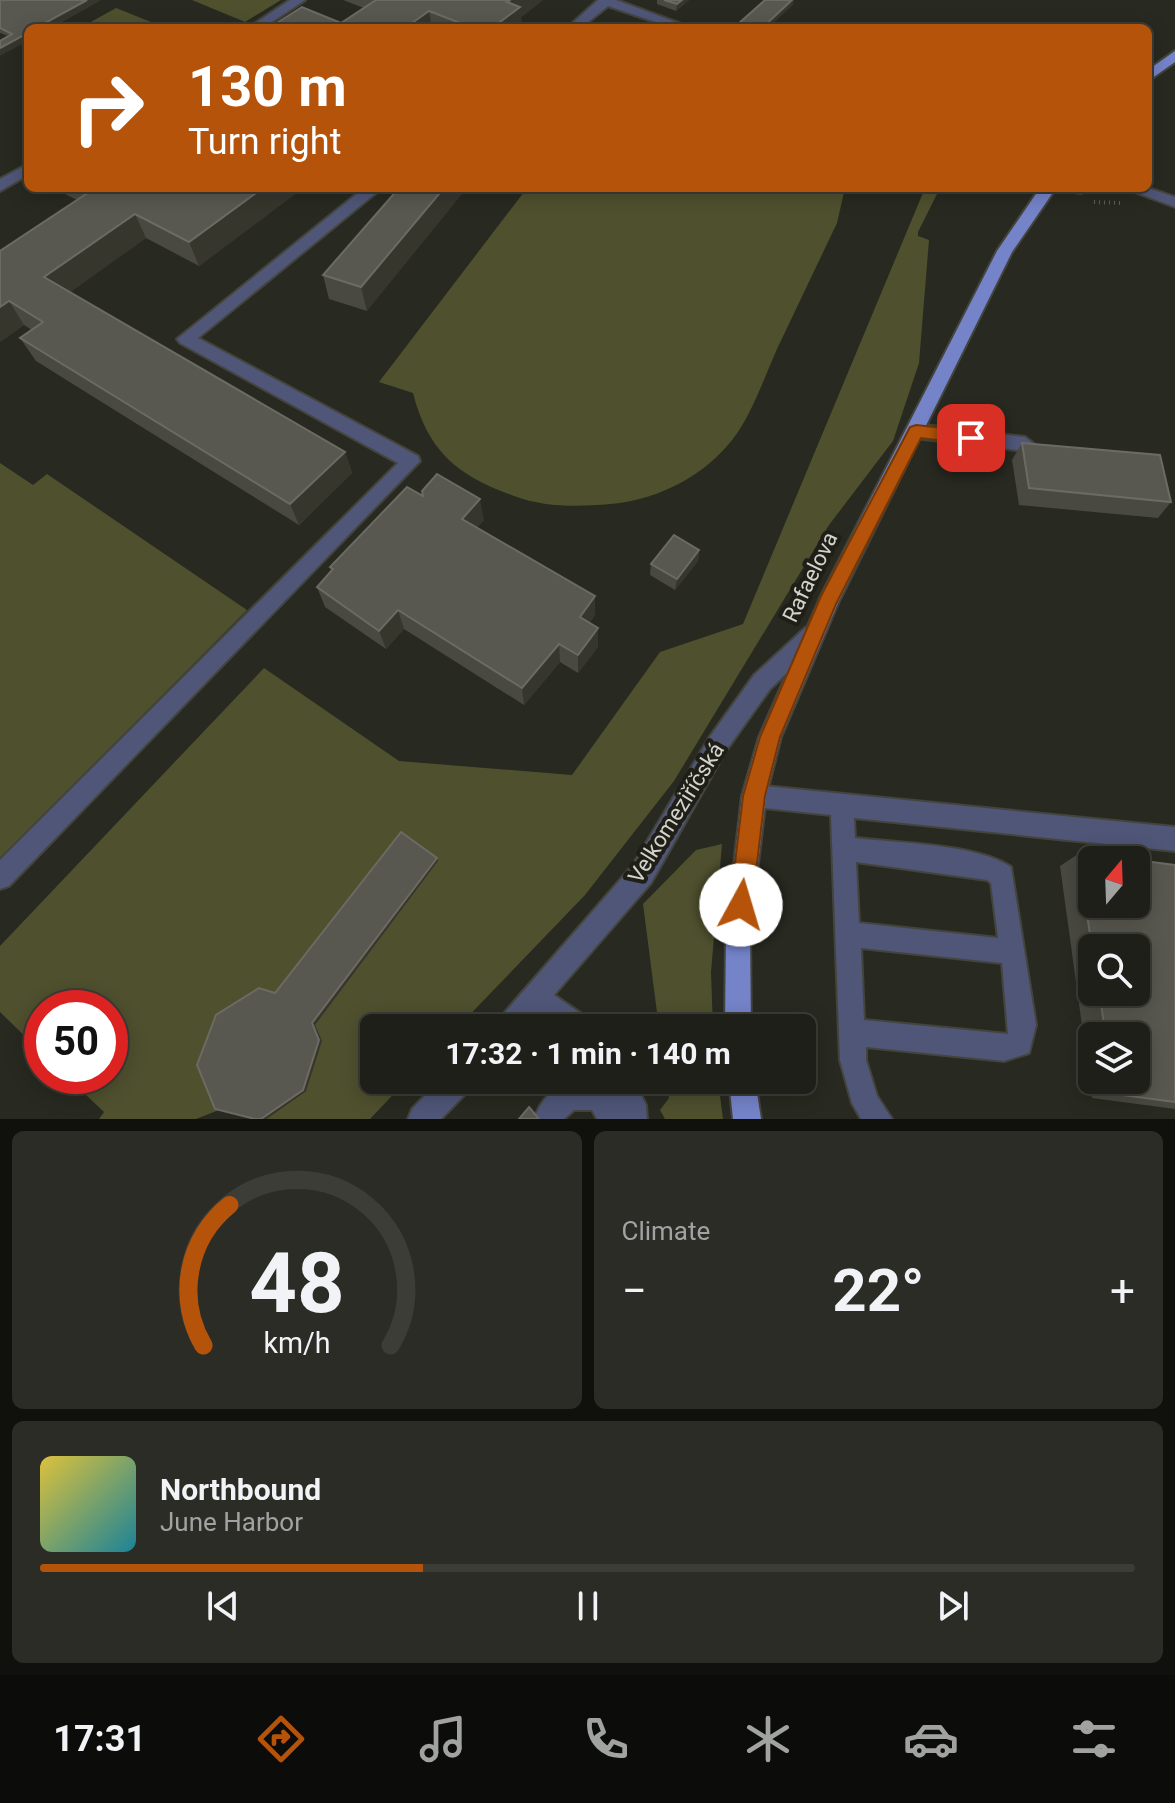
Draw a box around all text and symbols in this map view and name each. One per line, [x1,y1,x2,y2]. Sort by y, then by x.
text: 130 m [188,54,347,120]
icon: right [56,56,160,160]
text: Turn right [188,121,341,163]
pin [937,404,1005,472]
icon: arrive [949,416,993,460]
street label: Rafaelova [778,528,842,626]
street label: Velkomeziříčská [623,738,729,888]
north arrow [1078,846,1150,918]
map controls [1078,846,1150,1094]
position arrow [699,863,783,947]
button: search [1078,934,1150,1006]
speed limit sign: 50 [24,990,128,1094]
button: layers [1078,1022,1150,1094]
text: 17:32 · 1 min · 140 m [445,1036,731,1071]
text: Climate [622,1216,710,1246]
text: 48 [249,1235,344,1332]
text: 22° [832,1255,924,1326]
text: − [622,1265,647,1317]
text: + [1110,1265,1135,1317]
text: km/h [263,1326,330,1360]
text: Northbound [160,1472,321,1507]
text: June Harbor [160,1507,303,1537]
icon: previous [201,1584,245,1628]
icon: pause [566,1584,610,1628]
icon: next [931,1584,975,1628]
icon: directions [253,1711,309,1767]
icon: music [415,1711,471,1767]
icon: phone [578,1711,634,1767]
icon: climate [740,1711,796,1767]
icon: car [903,1711,959,1767]
icon: filters [1066,1711,1122,1767]
text: 17:31 [53,1718,146,1760]

